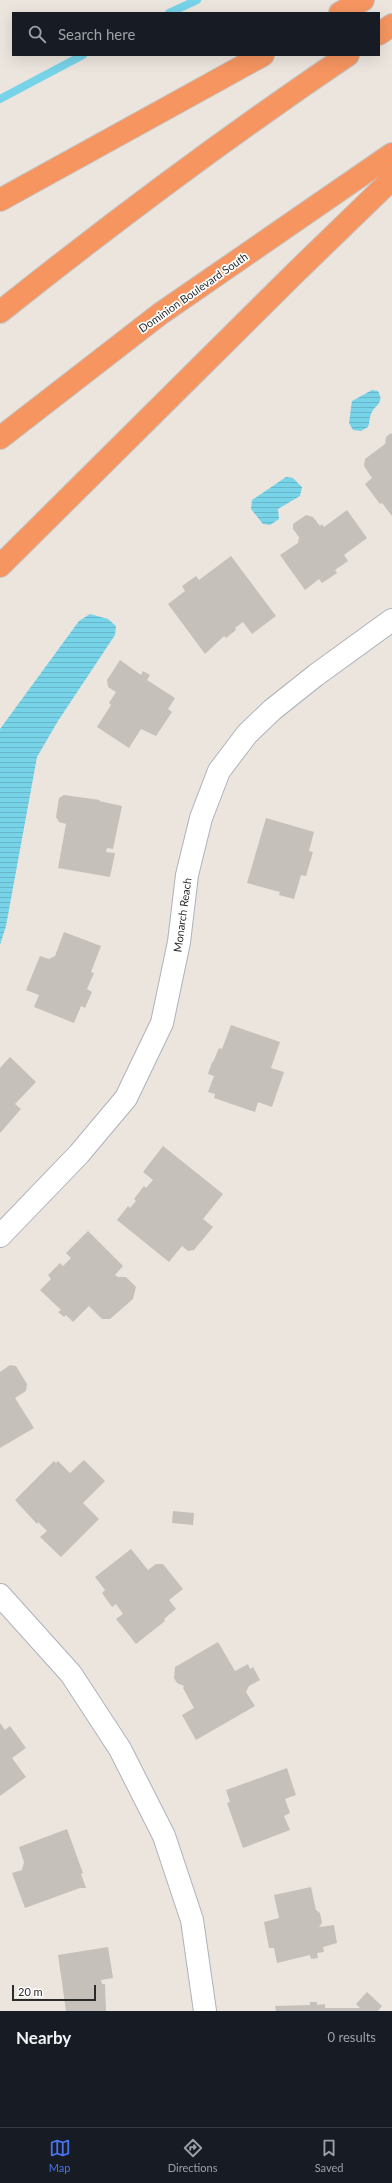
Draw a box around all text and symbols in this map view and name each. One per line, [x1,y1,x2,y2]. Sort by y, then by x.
search box [12,12,380,56]
icon: search [26,23,48,45]
text: Search here [58,25,135,43]
street label: Dominion Boulevard South [136,249,250,335]
street label: Monarch Reach [170,877,194,953]
scale bar [12,1983,96,2002]
text: 20 m [18,1985,43,1998]
text: Nearby [16,2027,71,2048]
text: 0 results [328,2029,376,2045]
tab: Map [49,2137,71,2174]
tab: Directions [168,2137,217,2174]
tab: Saved [315,2137,343,2174]

